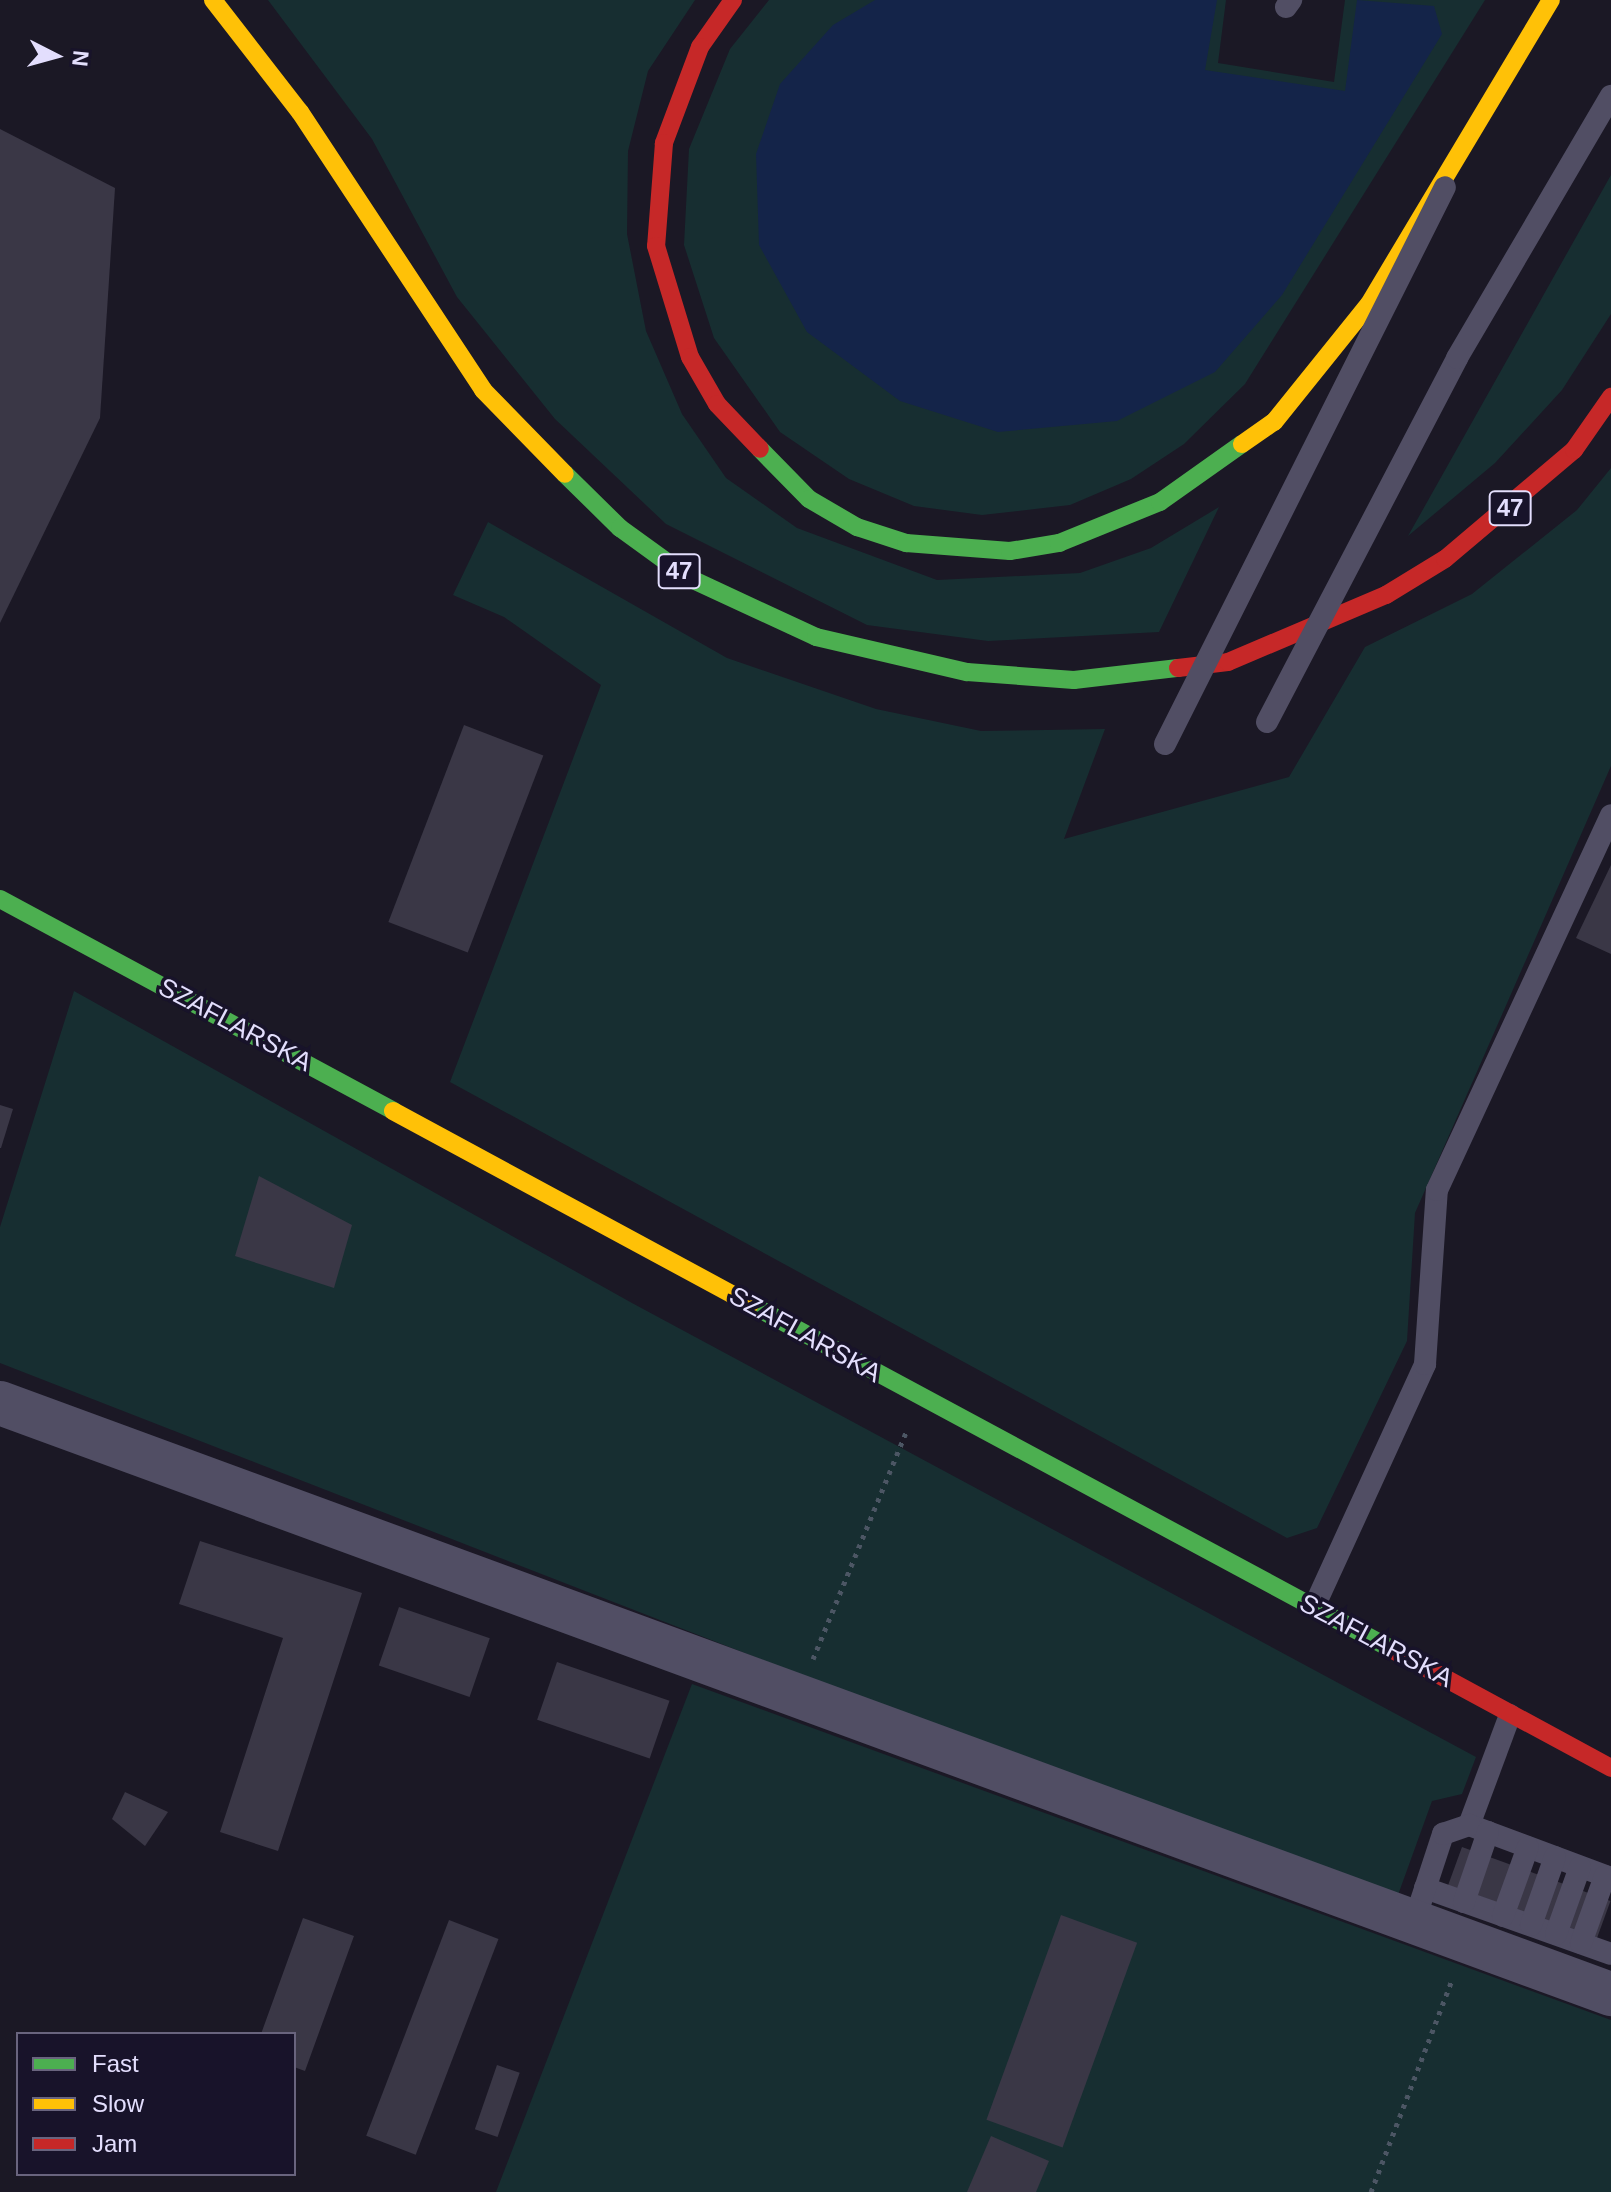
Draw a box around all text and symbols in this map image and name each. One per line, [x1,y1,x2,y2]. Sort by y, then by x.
north arrow [16,16,96,96]
text: N [67,49,94,68]
road number: 47 [1488,488,1532,528]
road number: 47 [657,551,701,591]
street label: SZAFLARSKA [153,972,317,1078]
street label: SZAFLARSKA [724,1280,886,1390]
street label: SZAFLARSKA [1294,1588,1458,1694]
legend [16,2032,296,2176]
text: Fast [92,2050,139,2077]
text: Slow [92,2090,144,2117]
text: Jam [92,2130,137,2157]

